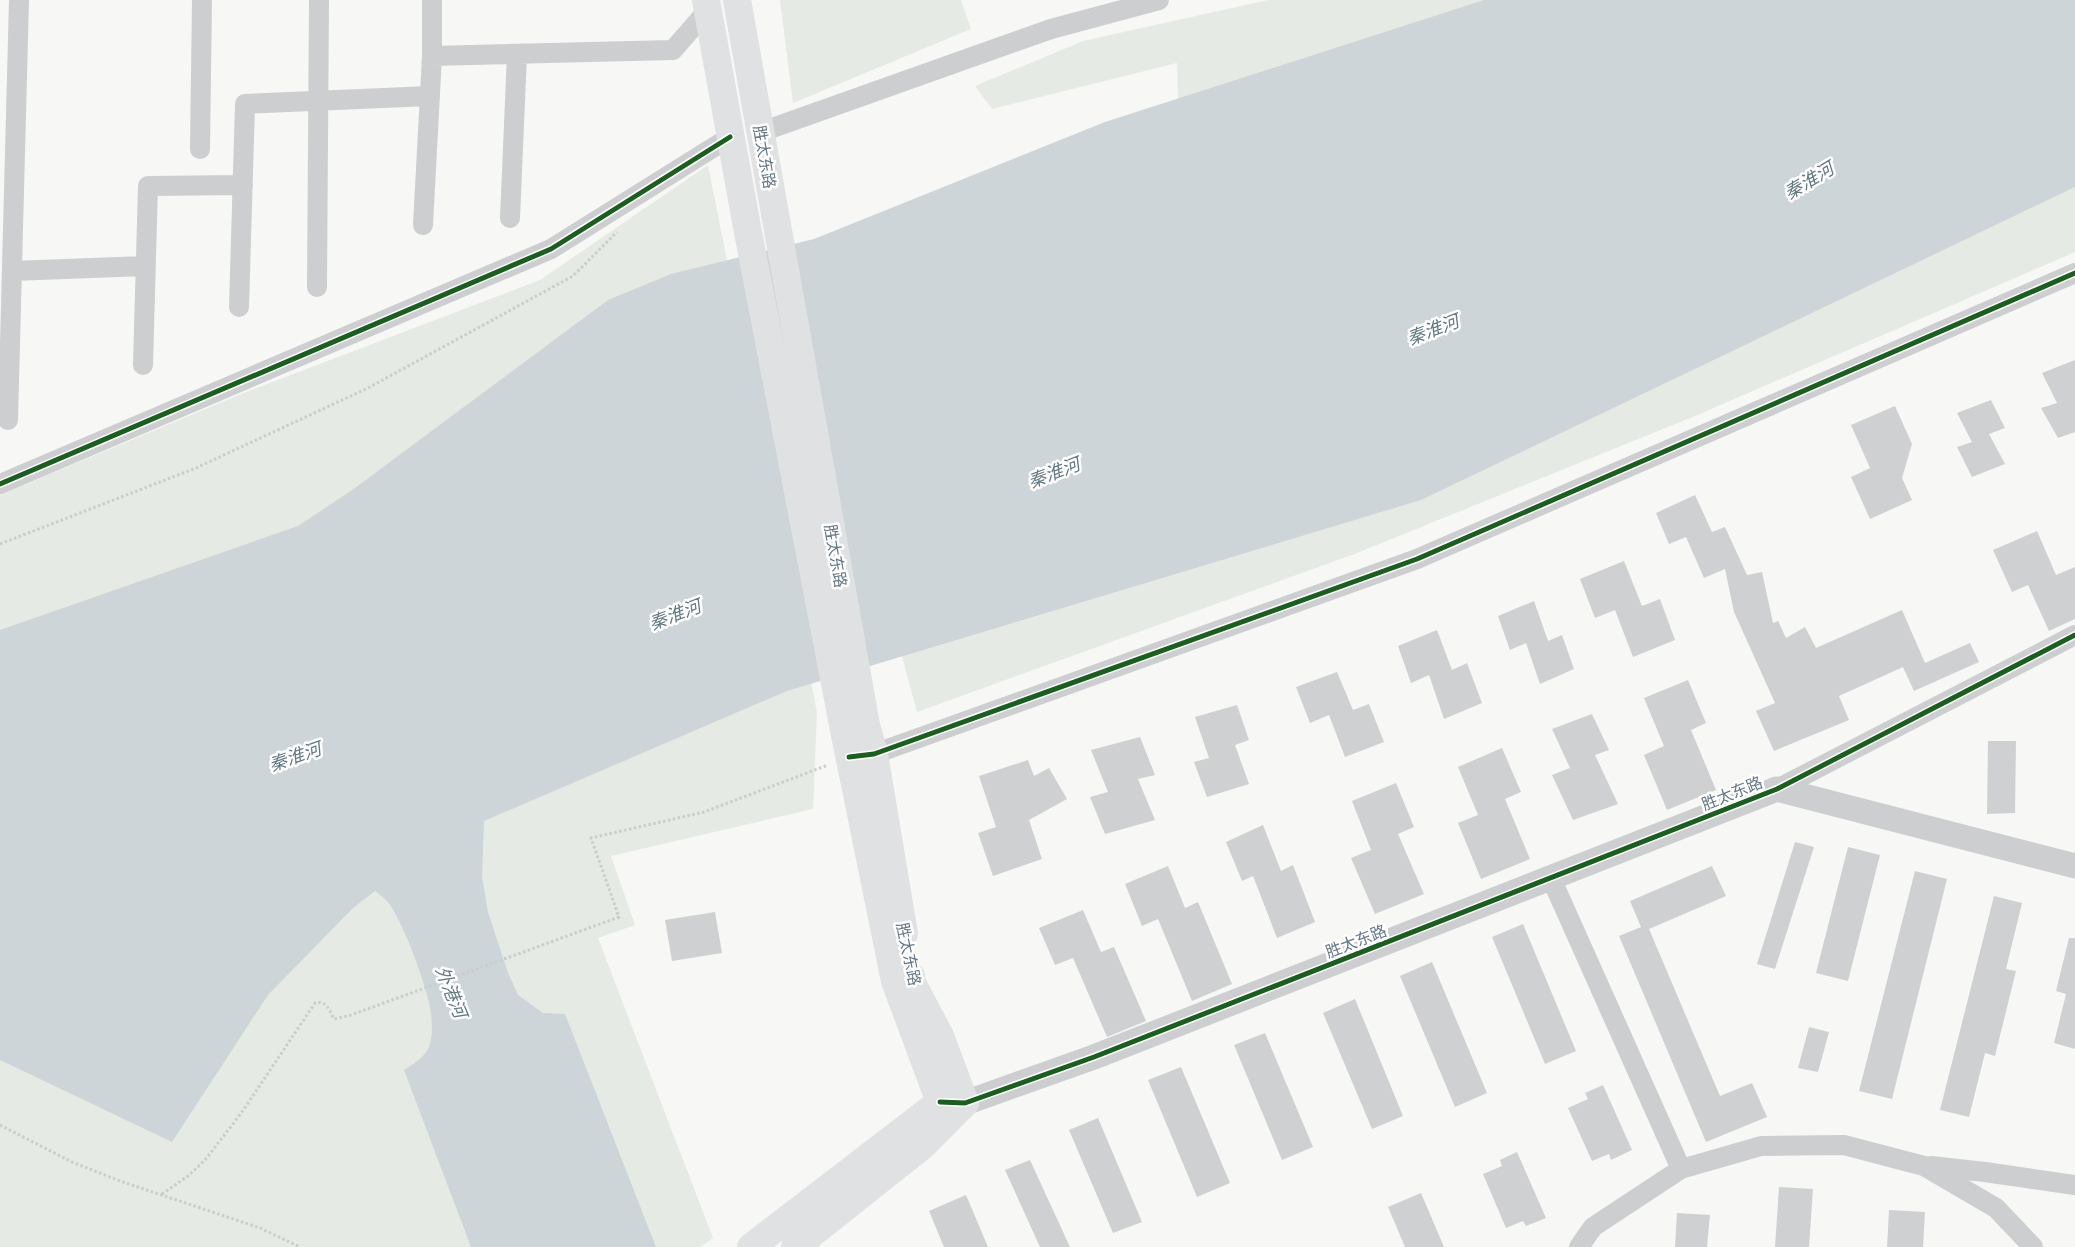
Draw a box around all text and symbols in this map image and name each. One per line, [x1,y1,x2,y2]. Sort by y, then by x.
street label: 胜太东路 [751,124,780,190]
water label: 秦淮河 [1780,155,1840,203]
water label: 秦淮河 [1403,308,1465,349]
water label: 秦淮河 [1024,451,1086,492]
street label: 胜太东路 [822,523,851,589]
water label: 秦淮河 [645,593,707,634]
water label: 秦淮河 [266,736,327,775]
street label: 胜太东路 [1699,772,1765,813]
street label: 胜太东路 [1323,920,1389,961]
street label: 胜太东路 [894,921,925,987]
water label: 外港河 [432,962,473,1024]

